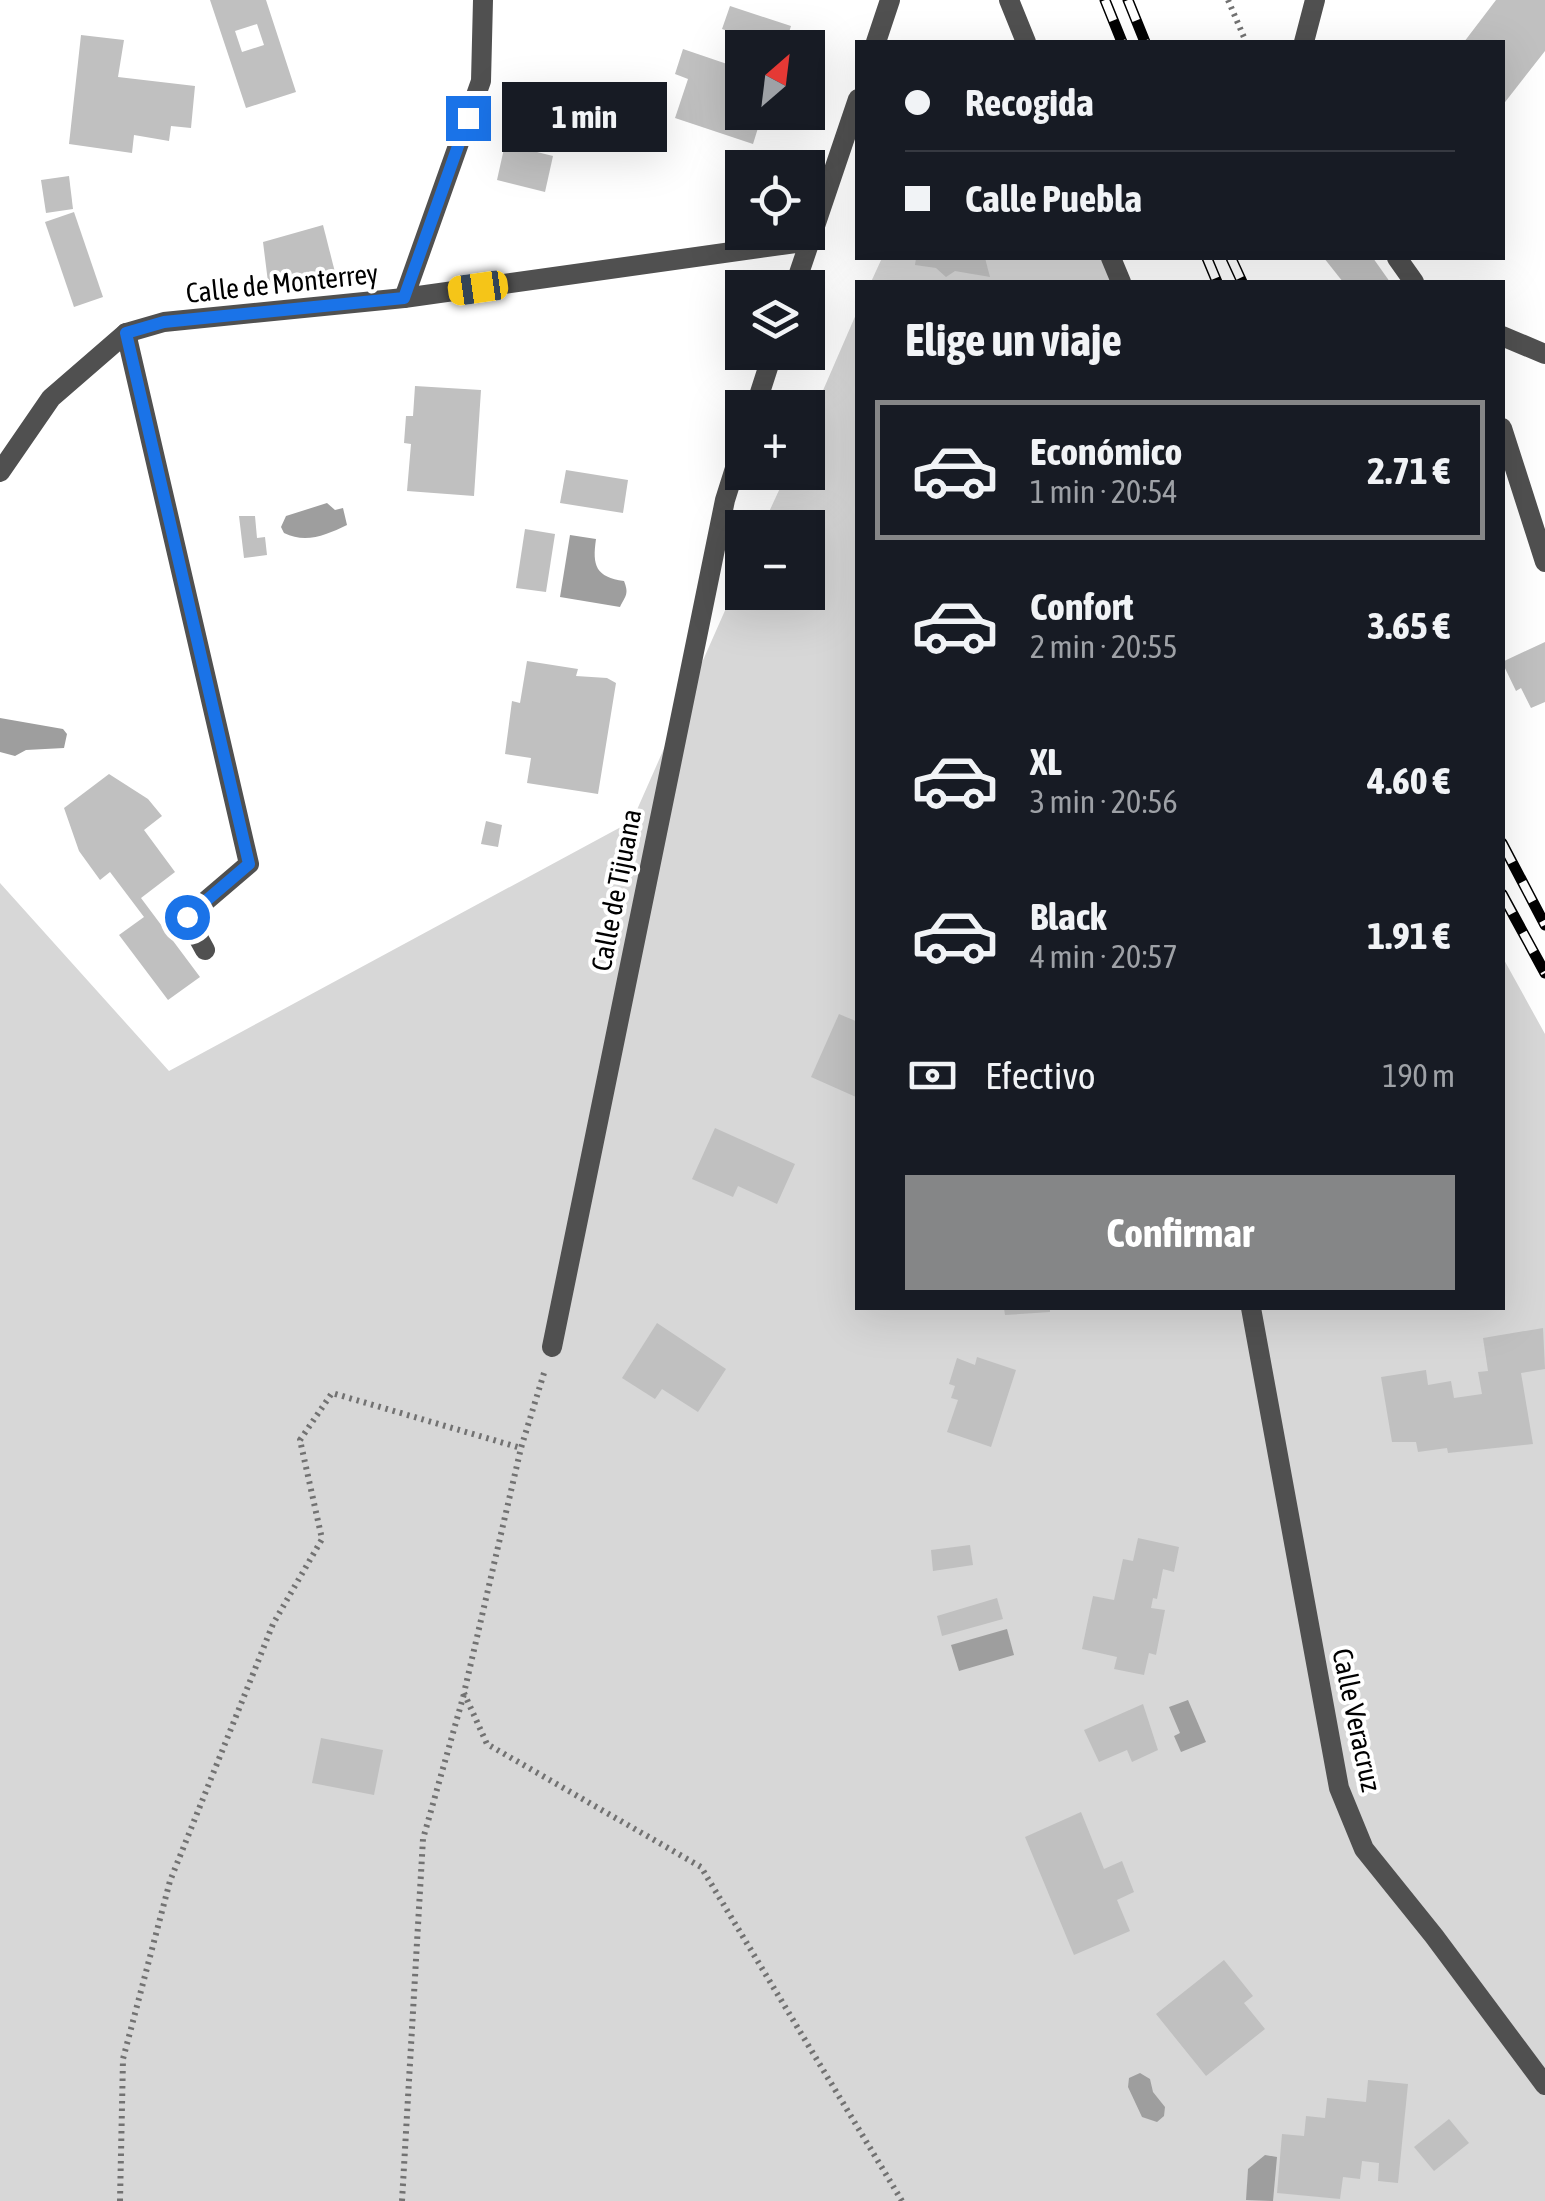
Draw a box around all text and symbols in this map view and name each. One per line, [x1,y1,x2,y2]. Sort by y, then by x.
north arrow [725,30,825,130]
map controls [725,30,825,610]
text: Recogida [965,81,1094,124]
callout: 1 min [503,83,668,153]
route end [446,96,491,141]
text: 1 min [552,98,617,135]
button: locate [725,150,825,250]
text: Calle Puebla [965,177,1142,220]
street label: Calle de Monterrey [184,257,380,309]
car [446,269,510,307]
button: layers [725,270,825,370]
text: Elige un viaje [905,314,1122,366]
button: + [725,390,825,490]
icon: car [910,425,1000,515]
text: Económico [1030,430,1182,473]
text: 2.71 € [1367,449,1450,492]
text: 1 min · 20:54 [1030,473,1177,510]
button: − [725,510,825,610]
icon: car [910,580,1000,670]
text: Confort [1030,585,1134,628]
text: 3.65 € [1367,604,1450,647]
text: 2 min · 20:55 [1030,628,1177,665]
icon: car [910,735,1000,825]
text: XL [1030,740,1062,783]
text: 4.60 € [1367,759,1450,802]
text: 3 min · 20:56 [1030,783,1177,820]
street label: Calle de Tijuana [585,806,647,974]
icon: car [910,890,1000,980]
route start [165,895,210,940]
text: Black [1030,895,1107,938]
text: 1.91 € [1367,914,1450,957]
text: 4 min · 20:57 [1030,938,1177,975]
icon: cash [905,1048,960,1103]
text: Efectivo [985,1054,1096,1097]
text: 190 m [1382,1057,1455,1094]
button: Confirmar [905,1175,1455,1290]
street label: Calle Veracruz [1326,1646,1388,1794]

